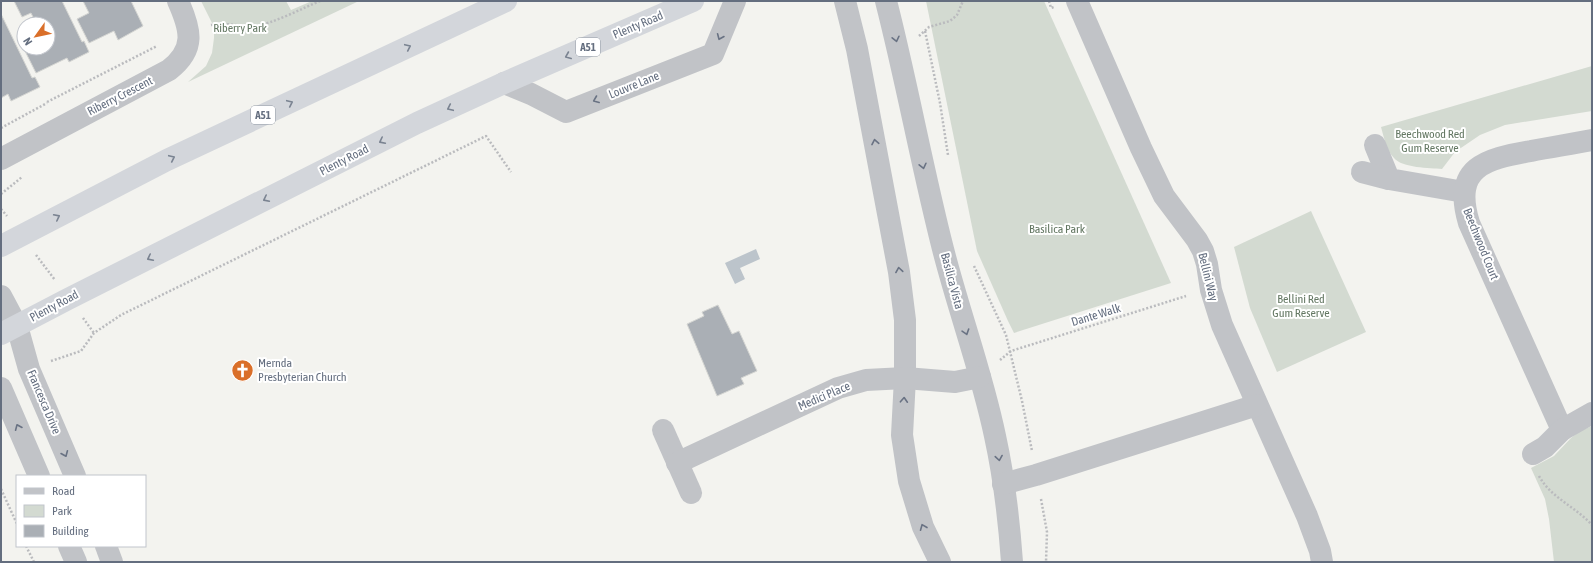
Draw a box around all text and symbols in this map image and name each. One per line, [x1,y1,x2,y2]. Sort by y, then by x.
street label: Plenty Road [611,8,665,42]
north arrow [16,16,56,56]
park label: Riberry Park [213,21,268,35]
one-way arrow [717,33,725,40]
text: N [21,35,34,47]
one-way arrow [891,35,900,42]
road number: A51 [576,38,600,56]
one-way arrow [403,44,411,52]
one-way arrow [564,51,571,59]
street label: Louvre Lane [607,69,661,101]
street label: Riberry Crescent [85,73,155,118]
one-way arrow [593,96,600,104]
one-way arrow [286,100,293,108]
one-way arrow [446,103,454,111]
road number: A51 [251,106,275,124]
park label: Beechwood Red Gum Reserve [1395,127,1465,155]
one-way arrow [379,136,386,144]
one-way arrow [871,139,879,146]
street label: Plenty Road [317,142,371,178]
one-way arrow [169,154,176,162]
one-way arrow [919,163,927,169]
one-way arrow [263,194,270,202]
street label: Beechwood Court [1460,206,1502,282]
one-way arrow [52,214,60,222]
park label: Basilica Park [1029,222,1086,236]
street label: Basilica Vista [938,251,966,311]
street label: Bellini Way [1195,251,1221,303]
one-way arrow [146,253,154,260]
one-way arrow [895,267,904,273]
street label: Plenty Road [27,287,81,325]
park label: Bellini Red Gum Reserve [1272,292,1330,320]
street label: Dante Walk [1070,301,1123,329]
one-way arrow [961,329,970,336]
place label: Mernda Presbyterian Church [258,356,347,384]
church icon: Mernda Presbyterian Church [230,357,256,383]
street label: Francesca Drive [24,368,64,436]
street label: Medici Place [796,379,852,413]
one-way arrow [899,397,908,403]
one-way arrow [15,424,23,431]
one-way arrow [61,450,69,457]
one-way arrow [994,455,1003,461]
legend [16,475,146,547]
text: Road [52,484,75,498]
text: Park [52,504,73,518]
one-way arrow [920,523,928,530]
text: Building [52,524,90,538]

